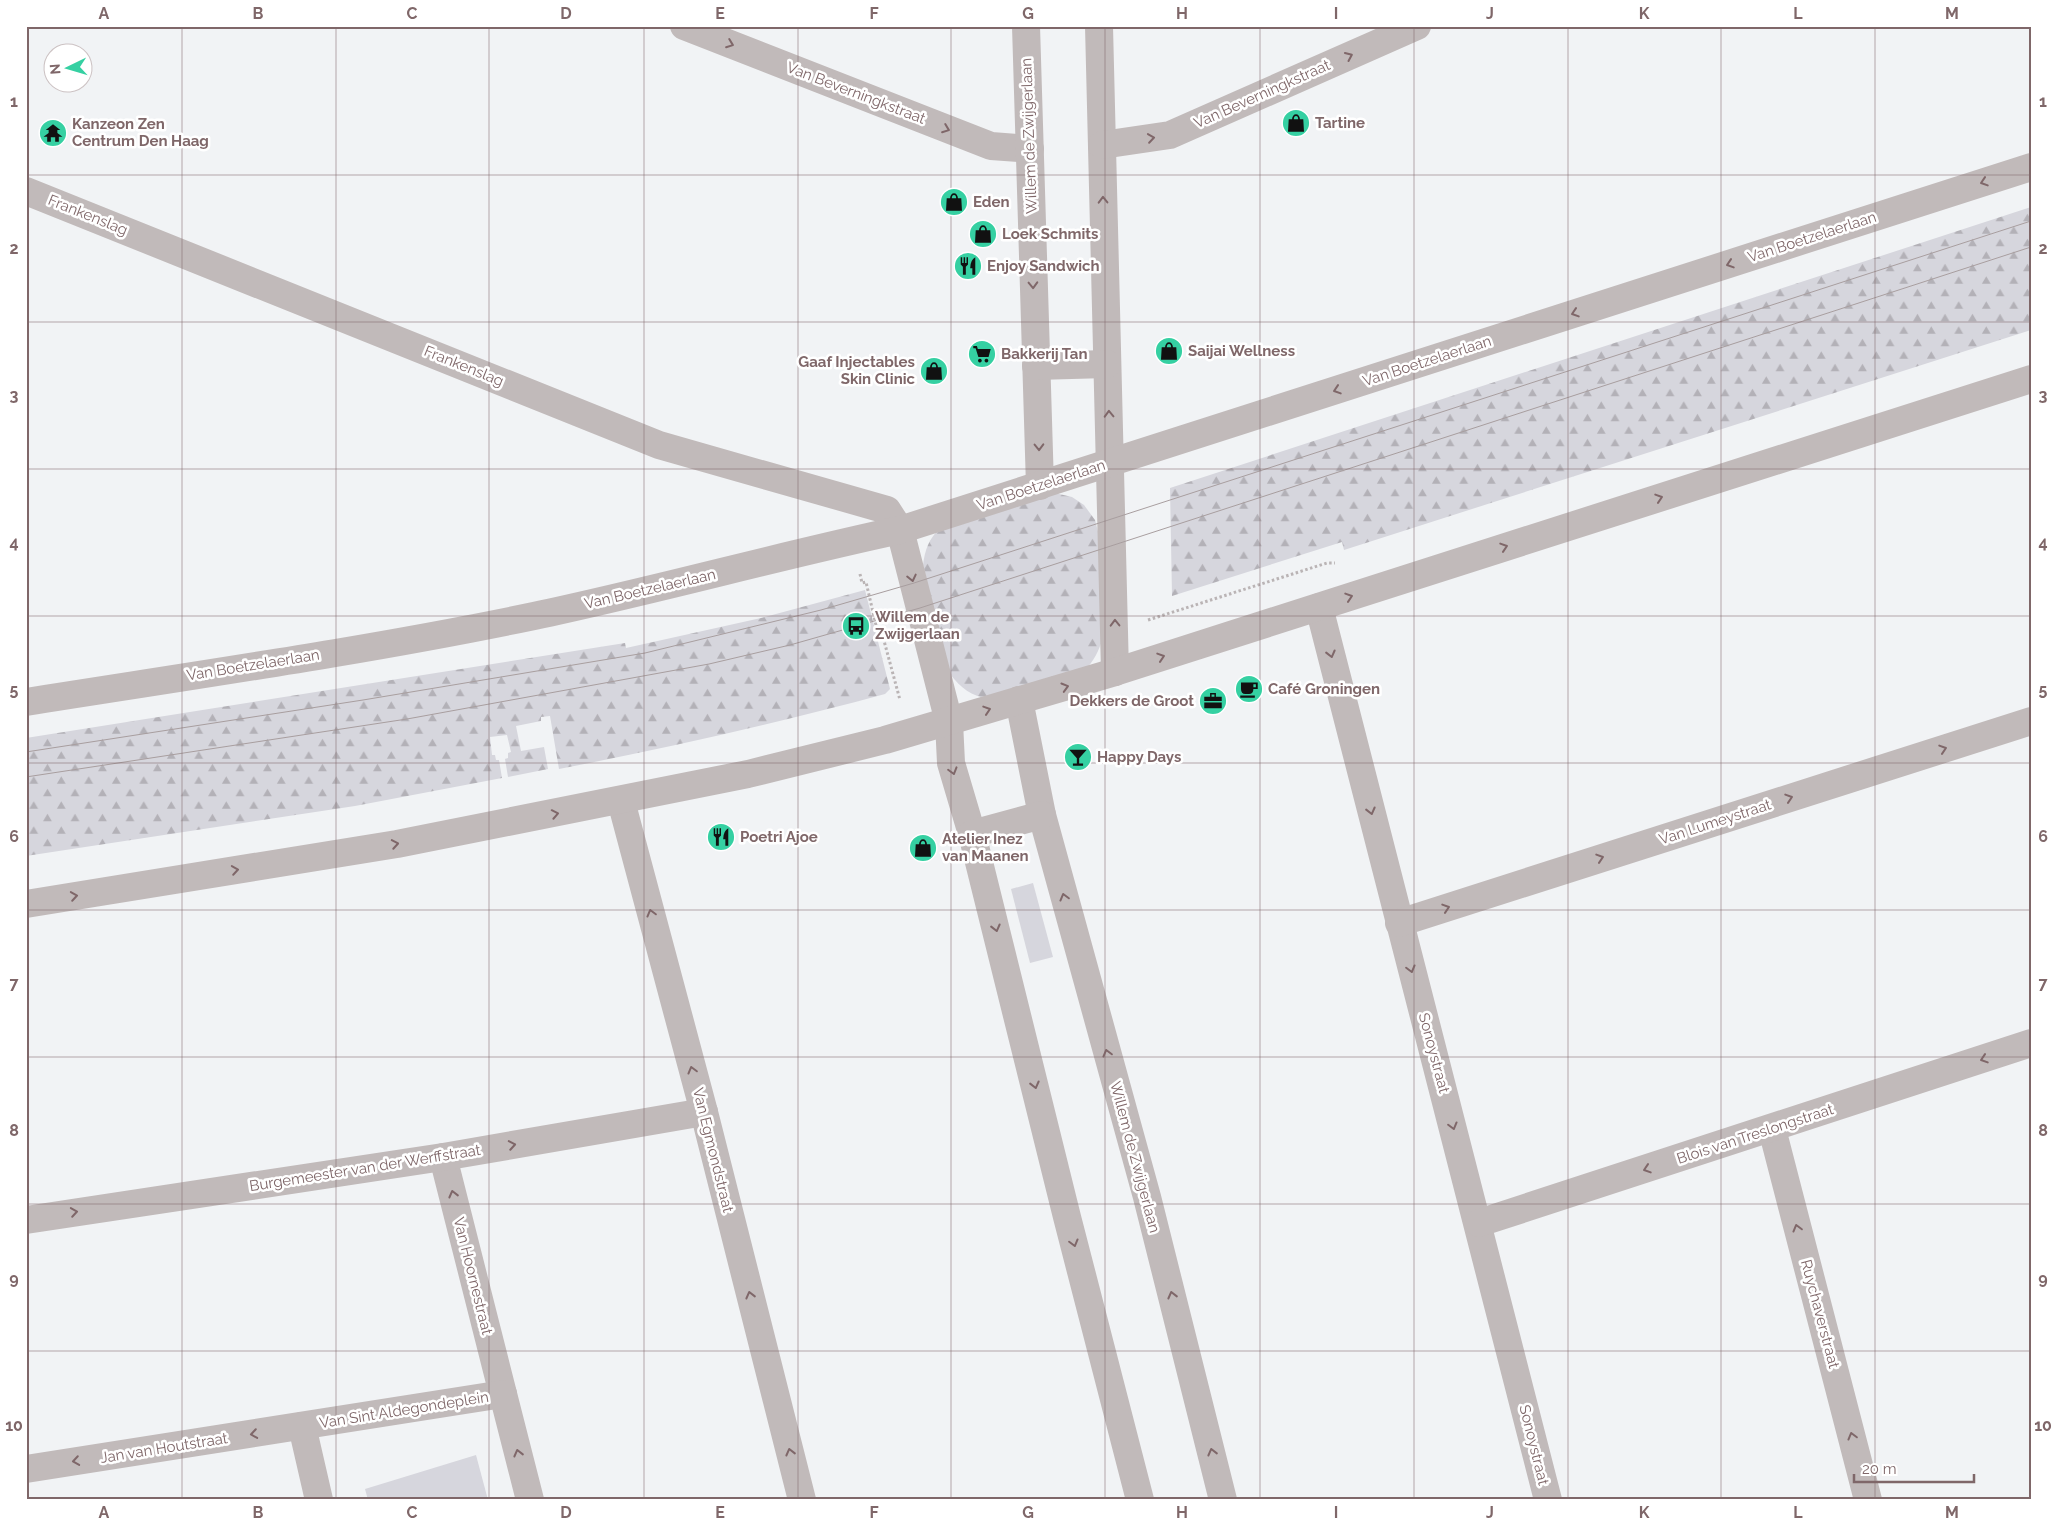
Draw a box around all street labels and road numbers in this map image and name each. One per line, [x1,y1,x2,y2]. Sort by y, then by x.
street label: Van Beverningkstraat [1191,56,1333,132]
street label: Van Beverningkstraat [784,58,928,128]
street label: Willem de Zwijgerlaan [1017,58,1041,214]
street label: Frankenslag [46,191,130,239]
street label: Van Boetzelaerlaan [1745,208,1879,266]
street label: Van Boetzelaerlaan [1360,332,1494,390]
street label: Frankenslag [422,342,506,390]
street label: Van Boetzelaerlaan [974,456,1108,514]
street label: Van Boetzelaerlaan [583,565,717,613]
street label: Van Boetzelaerlaan [185,646,321,684]
street label: Van Lumeystraat [1657,795,1773,849]
street label: Sonoystraat [1415,1011,1453,1095]
street label: Willem de Zwijgerlaan [1106,1079,1164,1235]
street label: Van Egmondstraat [689,1086,737,1214]
street label: Blois van Treslongstraat [1674,1100,1836,1168]
street label: Burgemeester van der Werffstraat [248,1141,482,1195]
street label: Van Hoornestraat [450,1215,496,1337]
street label: Ruychaverstraat [1797,1258,1843,1370]
street label: Van Sint Aldegondeplein [318,1388,490,1432]
street label: Sonoystraat [1515,1403,1553,1487]
street label: Jan van Houtstraat [99,1429,229,1467]

